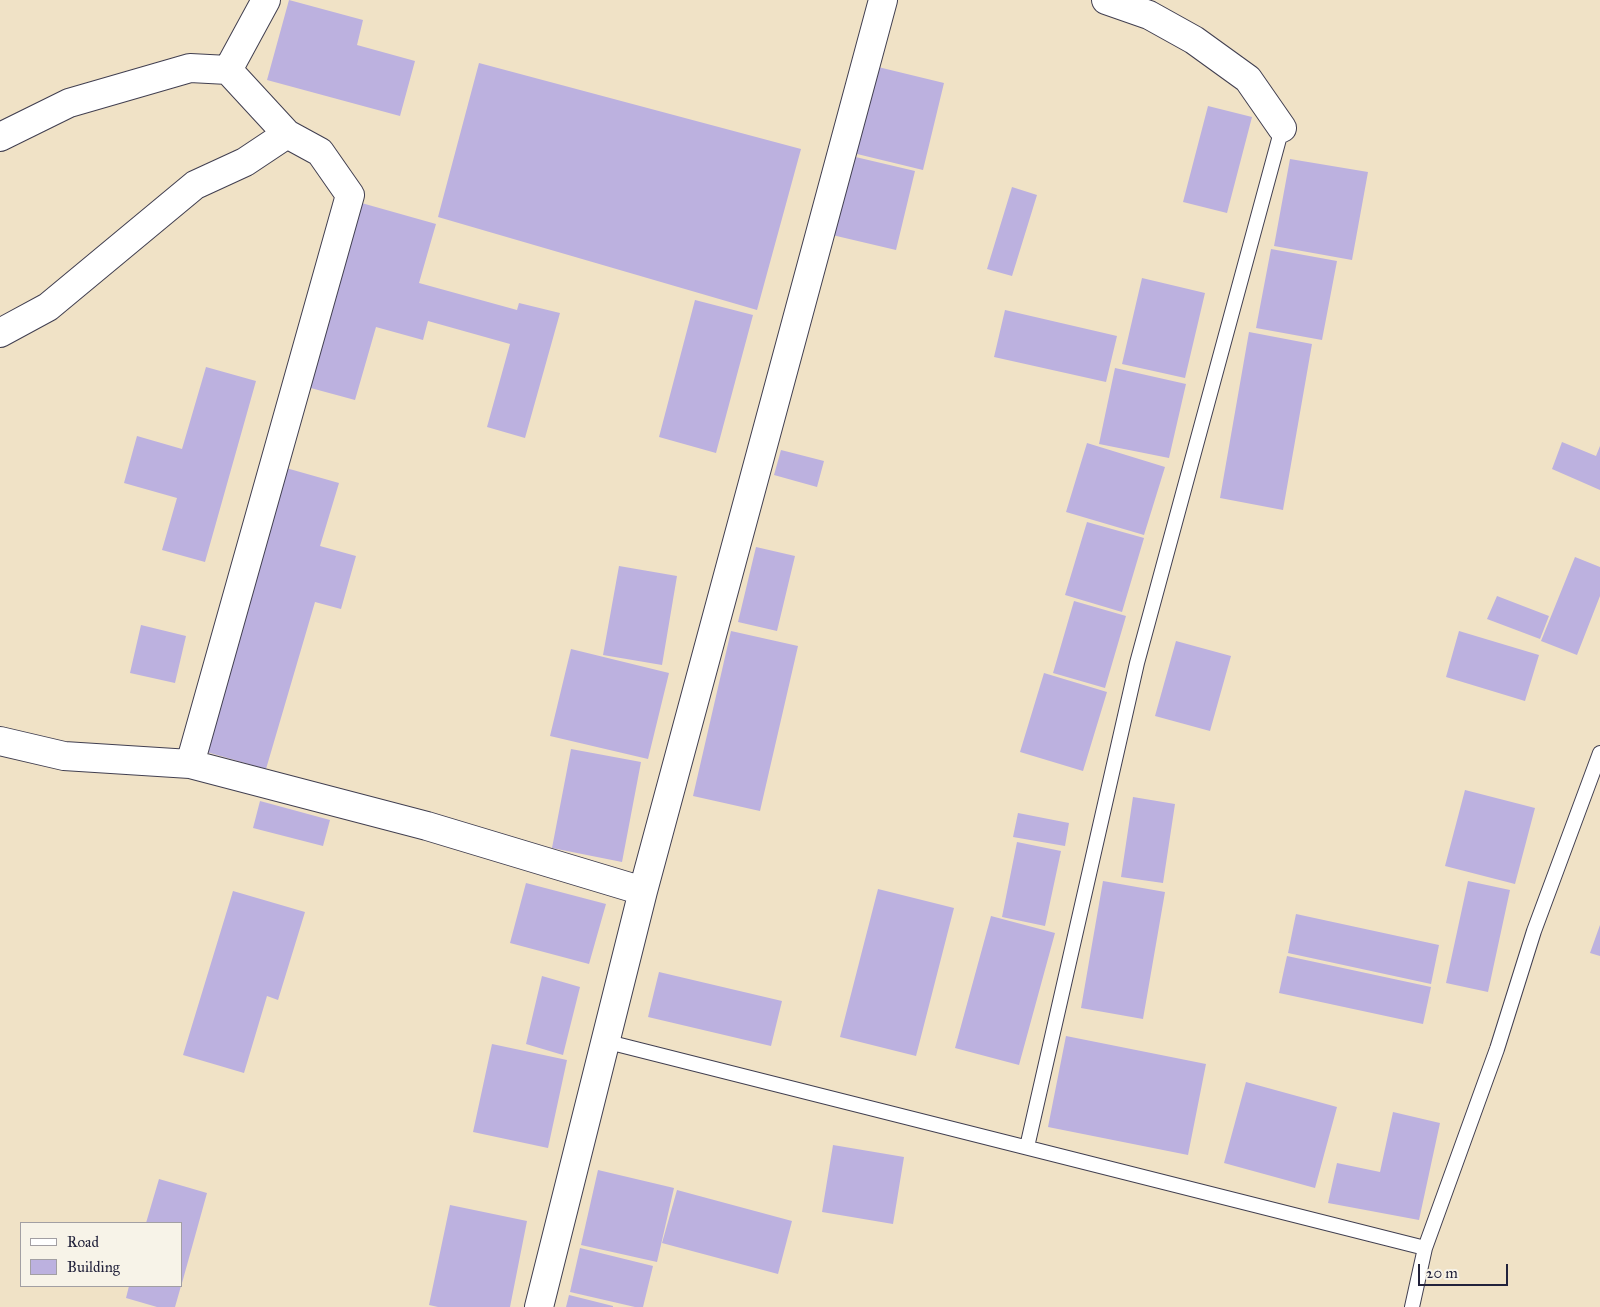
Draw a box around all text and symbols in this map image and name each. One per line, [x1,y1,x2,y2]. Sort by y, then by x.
legend [20,1222,182,1287]
text: Road [67,1233,99,1251]
scale bar [1420,1254,1510,1286]
text: Building [67,1258,120,1276]
text: 20 m [1426,1264,1458,1282]

